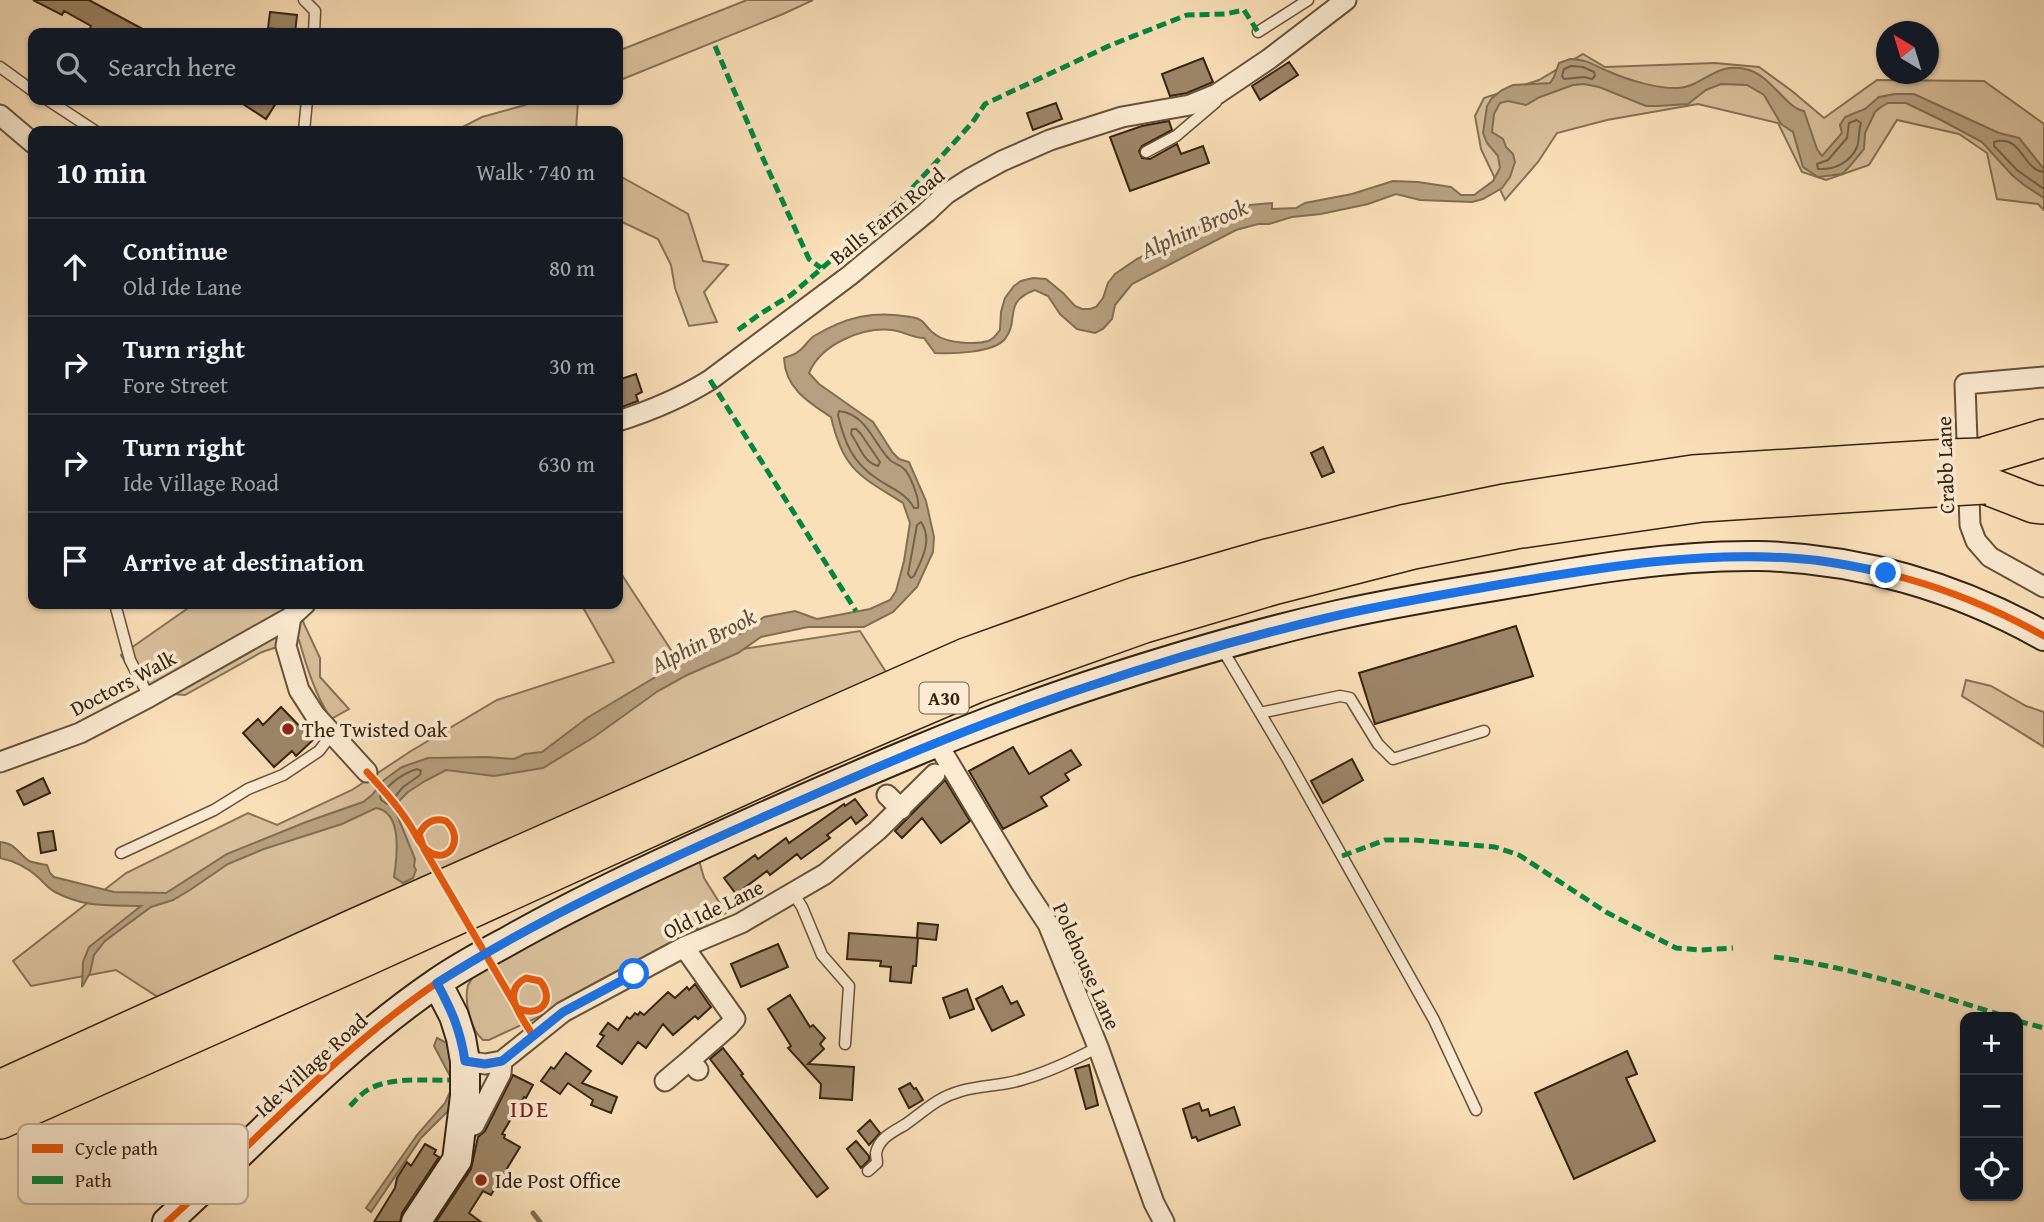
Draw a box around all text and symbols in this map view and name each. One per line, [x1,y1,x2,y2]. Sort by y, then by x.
north arrow [1876,21,1939,84]
search box [28,28,623,105]
text: Search here [108,47,236,86]
icon: search [52,48,90,86]
text: 10 min [56,150,146,194]
text: Walk · 740 m [476,155,595,188]
street label: Balls Farm Road [823,159,952,272]
water label: Alphin Brook [1134,190,1253,267]
text: Continue [123,231,228,270]
icon: ahead [56,248,94,286]
text: 80 m [549,251,595,284]
text: Old Ide Lane [123,270,242,303]
text: Turn right [123,329,245,368]
icon: right [56,346,94,384]
text: 30 m [549,349,595,382]
text: Fore Street [123,368,228,401]
street label: Crabb Lane [1928,415,1962,514]
text: Turn right [123,427,245,466]
icon: right [56,444,94,482]
text: 630 m [538,447,595,480]
text: Ide Village Road [123,466,279,499]
icon: arrive [56,542,94,580]
text: Arrive at destination [123,542,364,581]
route end [1870,557,1901,588]
water label: Alphin Brook [644,599,762,681]
street label: Doctors Walk [64,642,182,724]
road number: A30 [920,682,968,713]
place label: The Twisted Oak [302,714,448,745]
marker: The Twisted Oak [280,721,296,737]
street label: Old Ide Lane [657,871,769,947]
street label: Polehouse Lane [1045,897,1129,1035]
route start [618,958,649,989]
street label: Ide Village Road [248,1005,375,1124]
map controls [1960,1012,2023,1201]
button: + [1960,1012,2023,1075]
button: − [1960,1075,2023,1138]
district label: IDE [510,1091,550,1126]
legend [18,1124,248,1204]
text: Cycle path [75,1134,158,1162]
button: locate [1960,1138,2023,1201]
place label: Ide Post Office [495,1165,621,1196]
text: Path [75,1166,112,1194]
marker: Ide Post Office [473,1172,489,1188]

